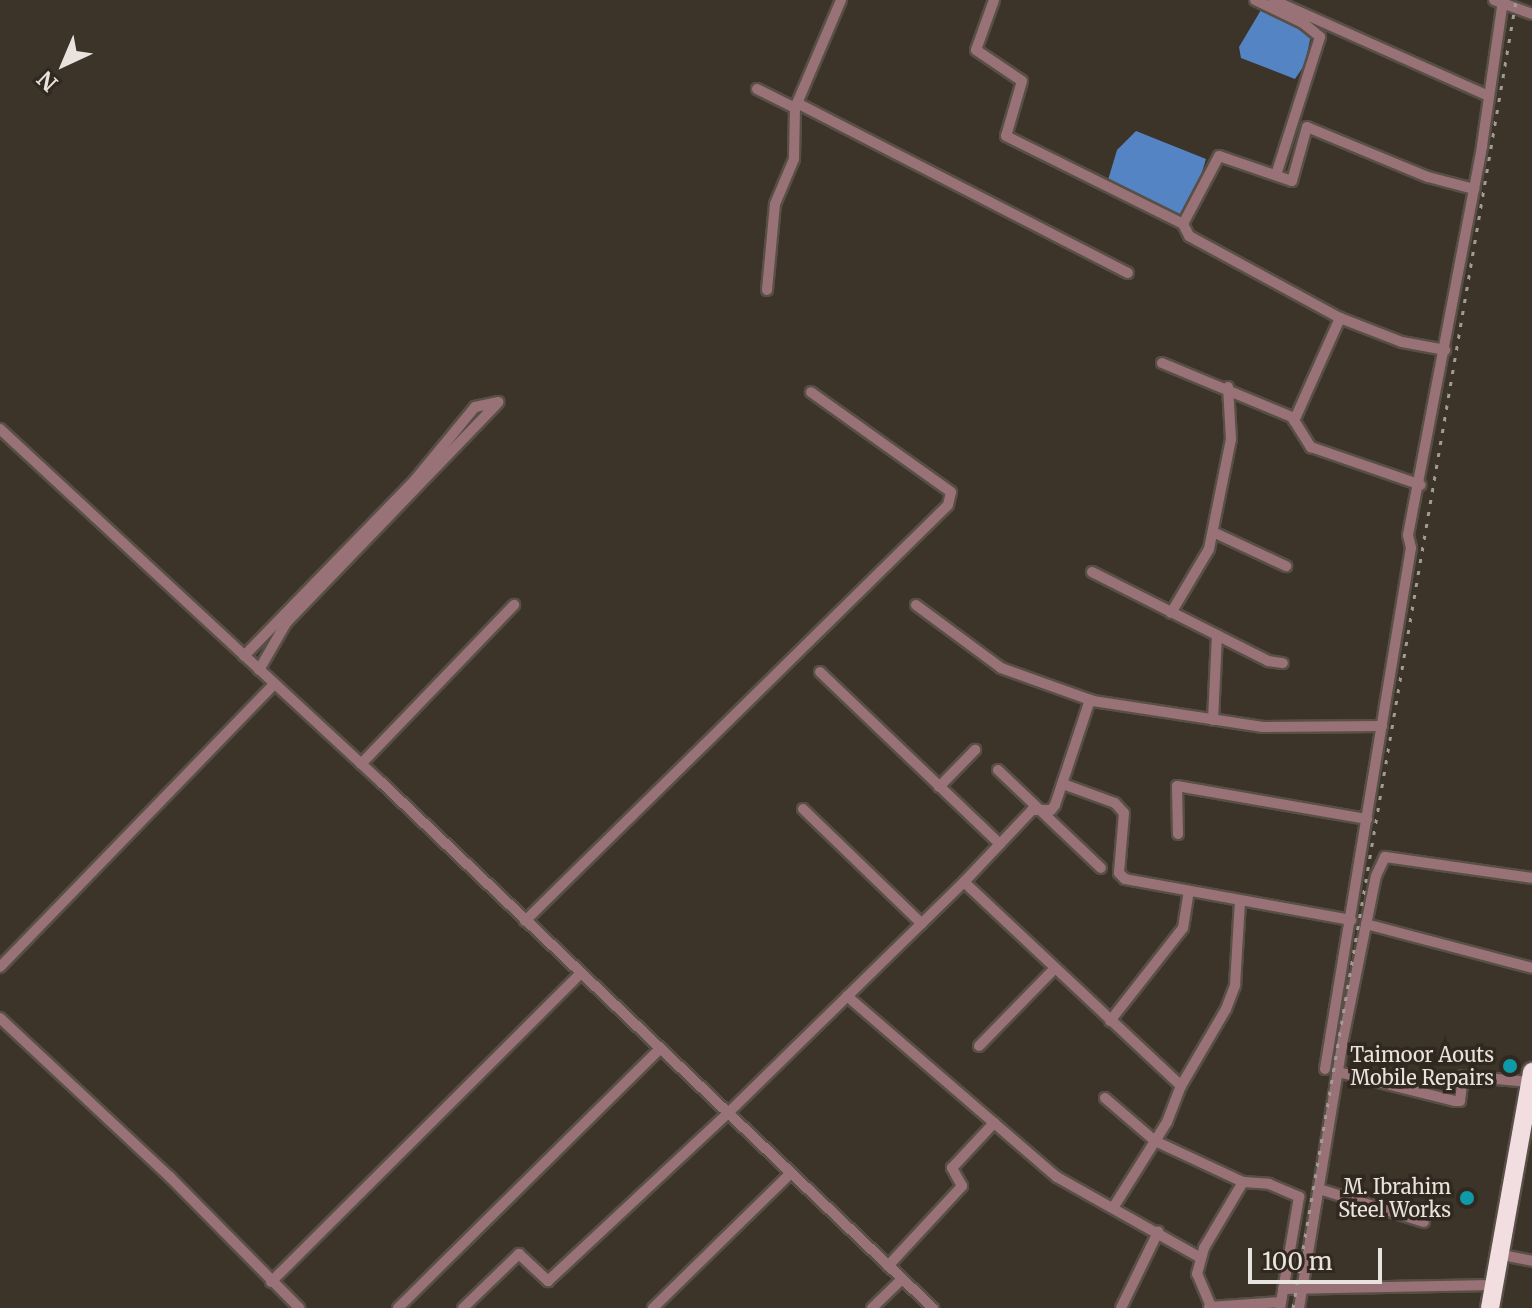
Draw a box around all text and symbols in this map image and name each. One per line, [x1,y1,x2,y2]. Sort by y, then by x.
north arrow [24,24,104,104]
text: N [31,65,63,97]
place label: Taimoor Aouts Mobile Repairs [1350,1042,1494,1089]
marker: Taimoor Aouts Mobile Repairs [1501,1057,1519,1075]
place label: M. Ibrahim Steel Works [1338,1174,1451,1221]
marker: M. Ibrahim Steel Works [1458,1189,1476,1207]
scale bar [1252,1232,1386,1282]
text: 100 m [1262,1246,1332,1277]

